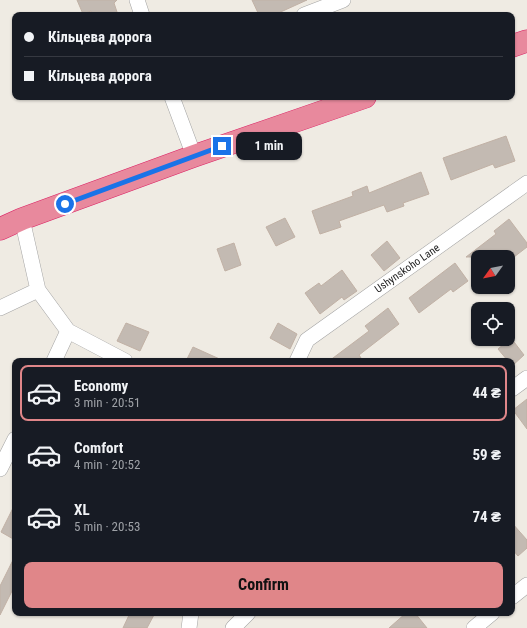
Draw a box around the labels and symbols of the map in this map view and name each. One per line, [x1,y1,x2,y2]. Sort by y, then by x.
callout: 1 min [236,132,302,160]
route end [213,137,231,155]
route start [56,195,74,213]
street label: Ushynskoho Lane [372,241,442,296]
north arrow [471,250,515,294]

